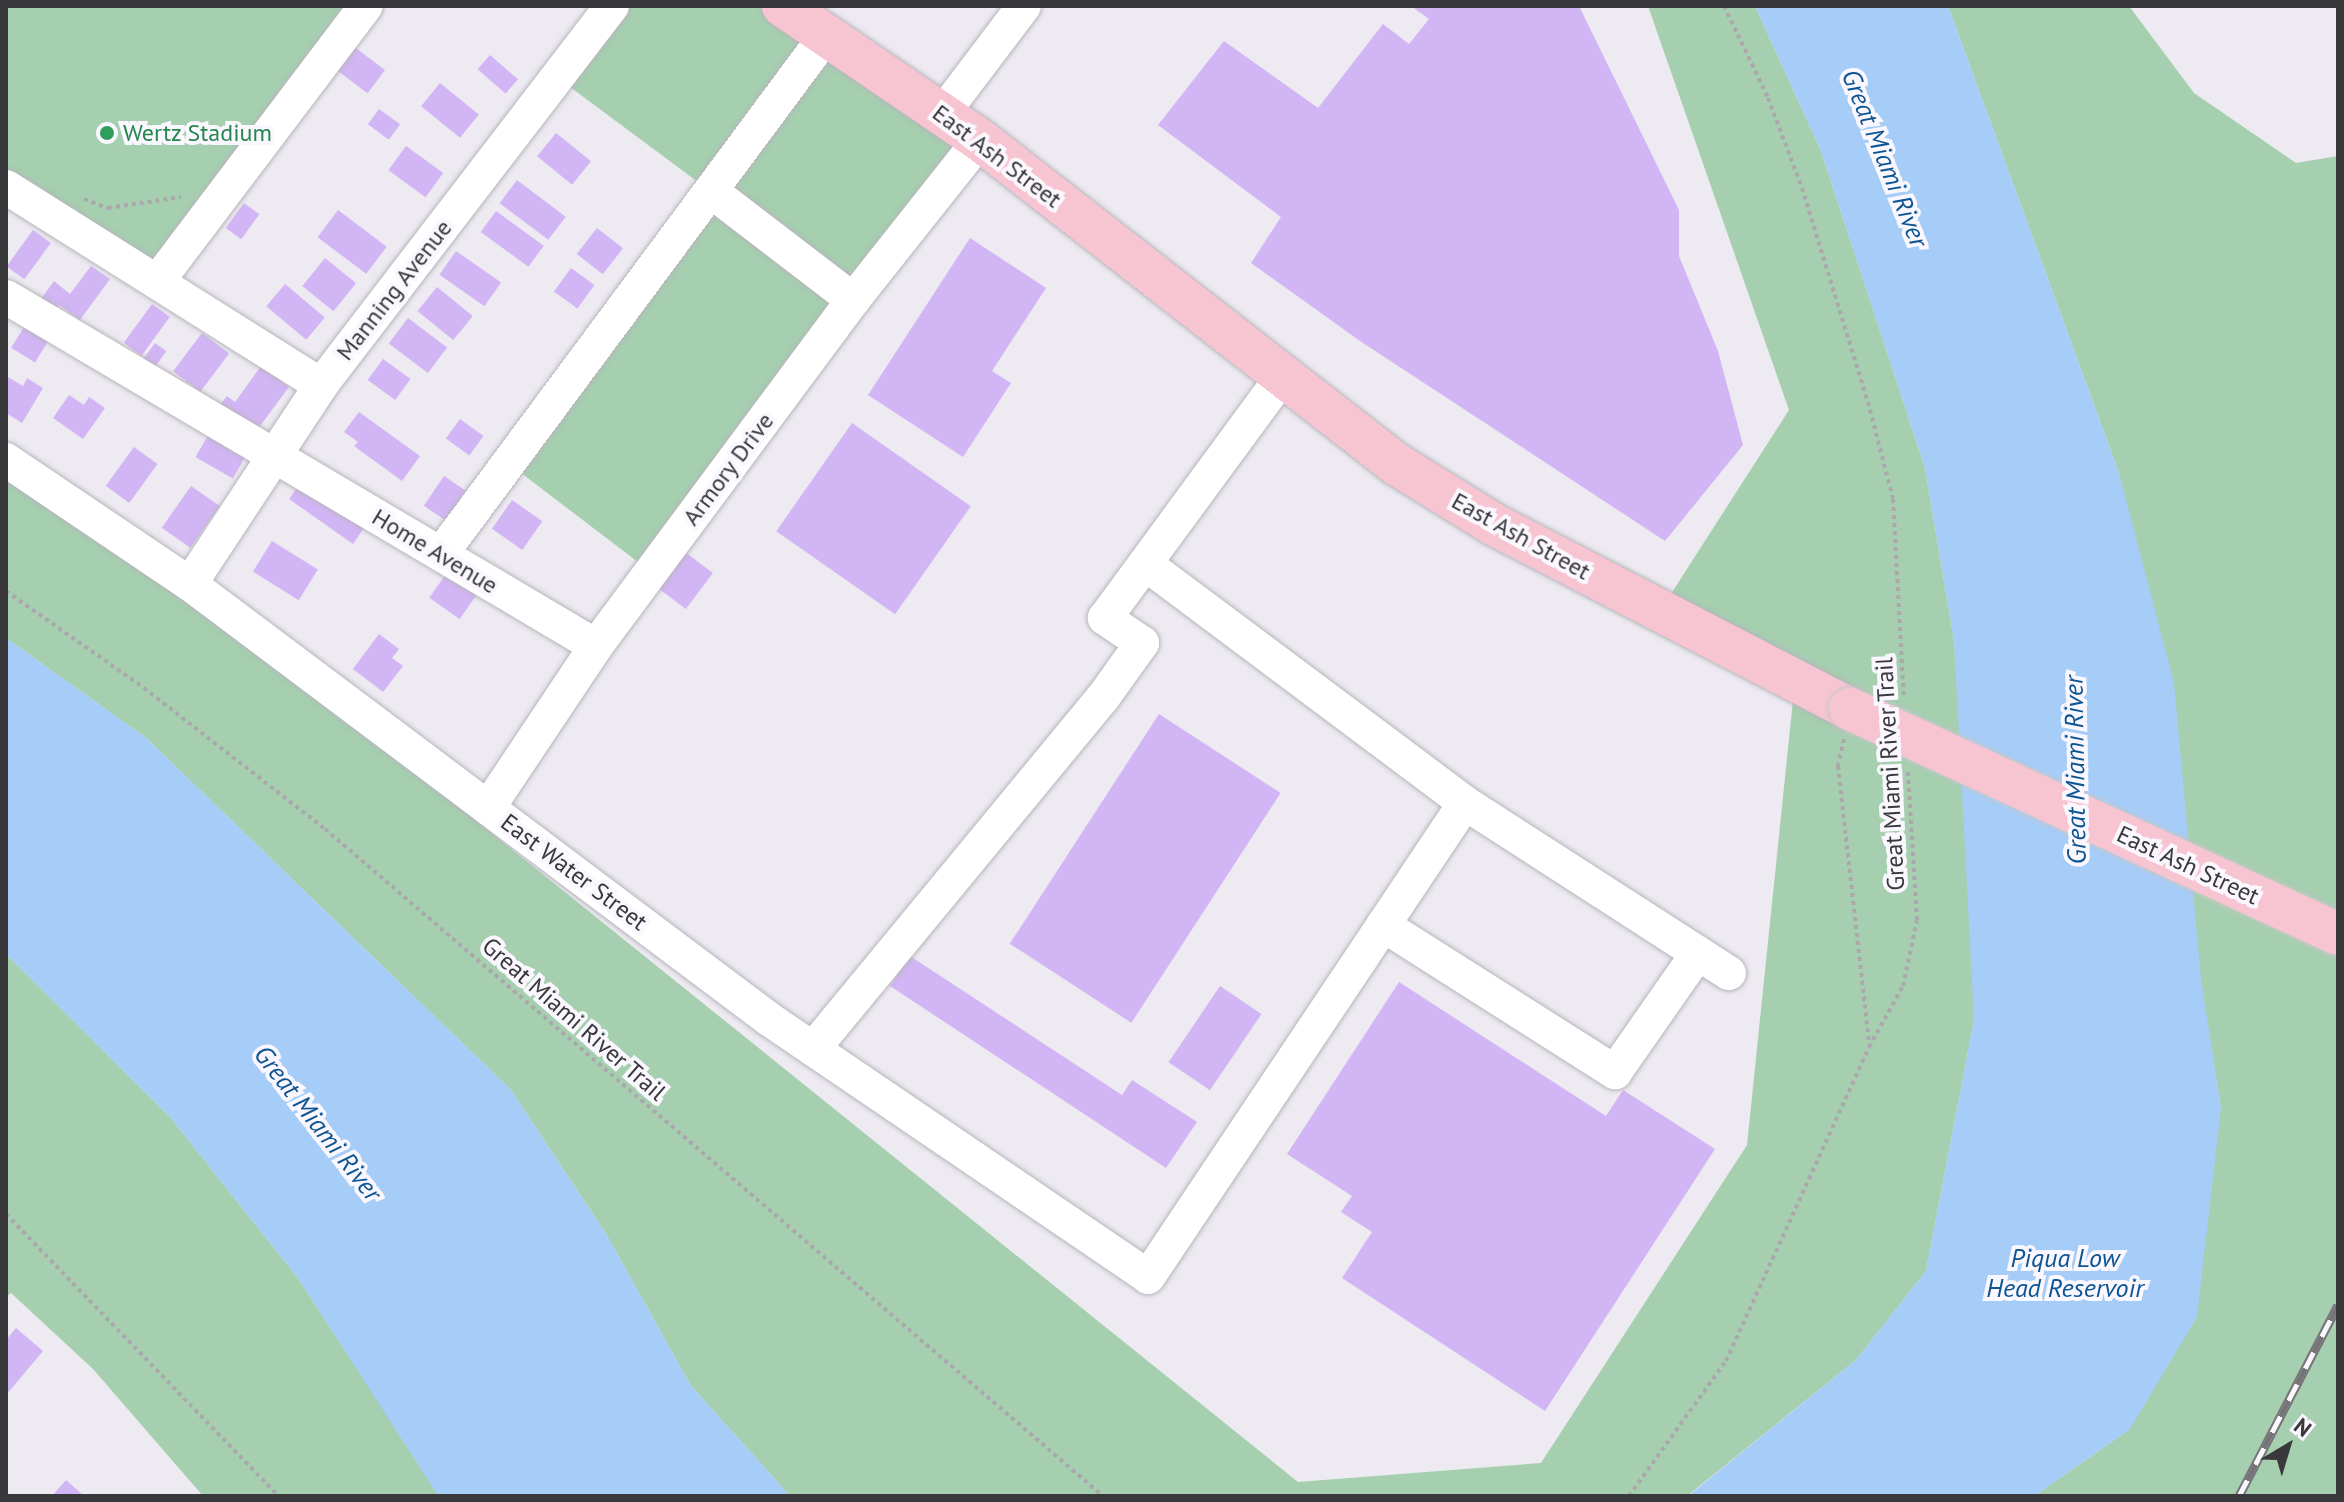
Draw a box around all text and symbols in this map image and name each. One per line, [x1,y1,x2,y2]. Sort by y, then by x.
water label: Great Miami River [1835,65,1935,251]
street label: East Ash Street [927,98,1067,214]
place label: Wertz Stadium [123,119,273,147]
marker: Wertz Stadium [98,124,116,142]
street label: Manning Avenue [330,214,458,366]
street label: Armory Drive [676,407,780,531]
street label: East Ash Street [1447,486,1595,586]
street label: Home Avenue [367,502,503,600]
street label: Great Miami River Trail [1869,656,1911,892]
water label: Great Miami River [2058,675,2092,865]
street label: East Water Street [495,807,653,937]
street label: East Ash Street [2112,819,2264,911]
street label: Great Miami River Trail [476,931,672,1107]
water label: Great Miami River [248,1039,388,1207]
water label: Piqua Low Head Reservoir [1986,1242,2144,1304]
north arrow [2248,1406,2328,1486]
text: N [2288,1412,2317,1443]

